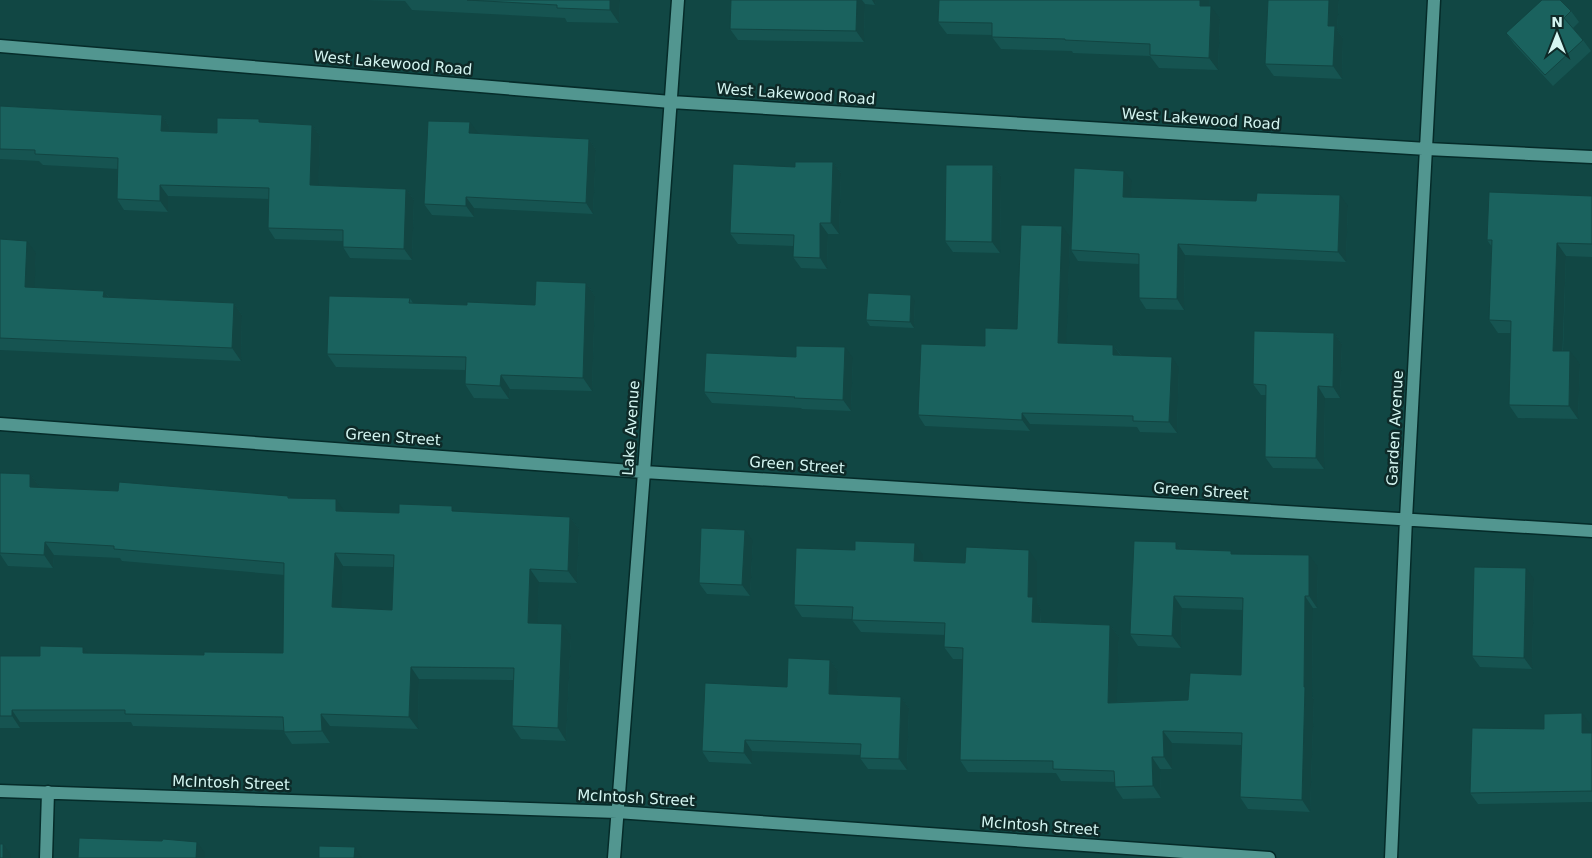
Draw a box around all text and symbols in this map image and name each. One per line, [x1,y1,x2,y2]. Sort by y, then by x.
north arrow [1532,10,1582,60]
text: N [1551,14,1563,30]
street label: West Lakewood Road [313,47,473,79]
street label: West Lakewood Road [716,79,876,109]
street label: West Lakewood Road [1121,104,1281,134]
street label: Garden Avenue [1383,370,1407,486]
street label: Lake Avenue [619,380,643,476]
street label: Green Street [345,425,442,449]
street label: Green Street [749,453,846,477]
street label: Green Street [1153,479,1250,503]
street label: McIntosh Street [172,772,290,794]
street label: McIntosh Street [577,786,695,810]
street label: McIntosh Street [981,813,1100,839]

